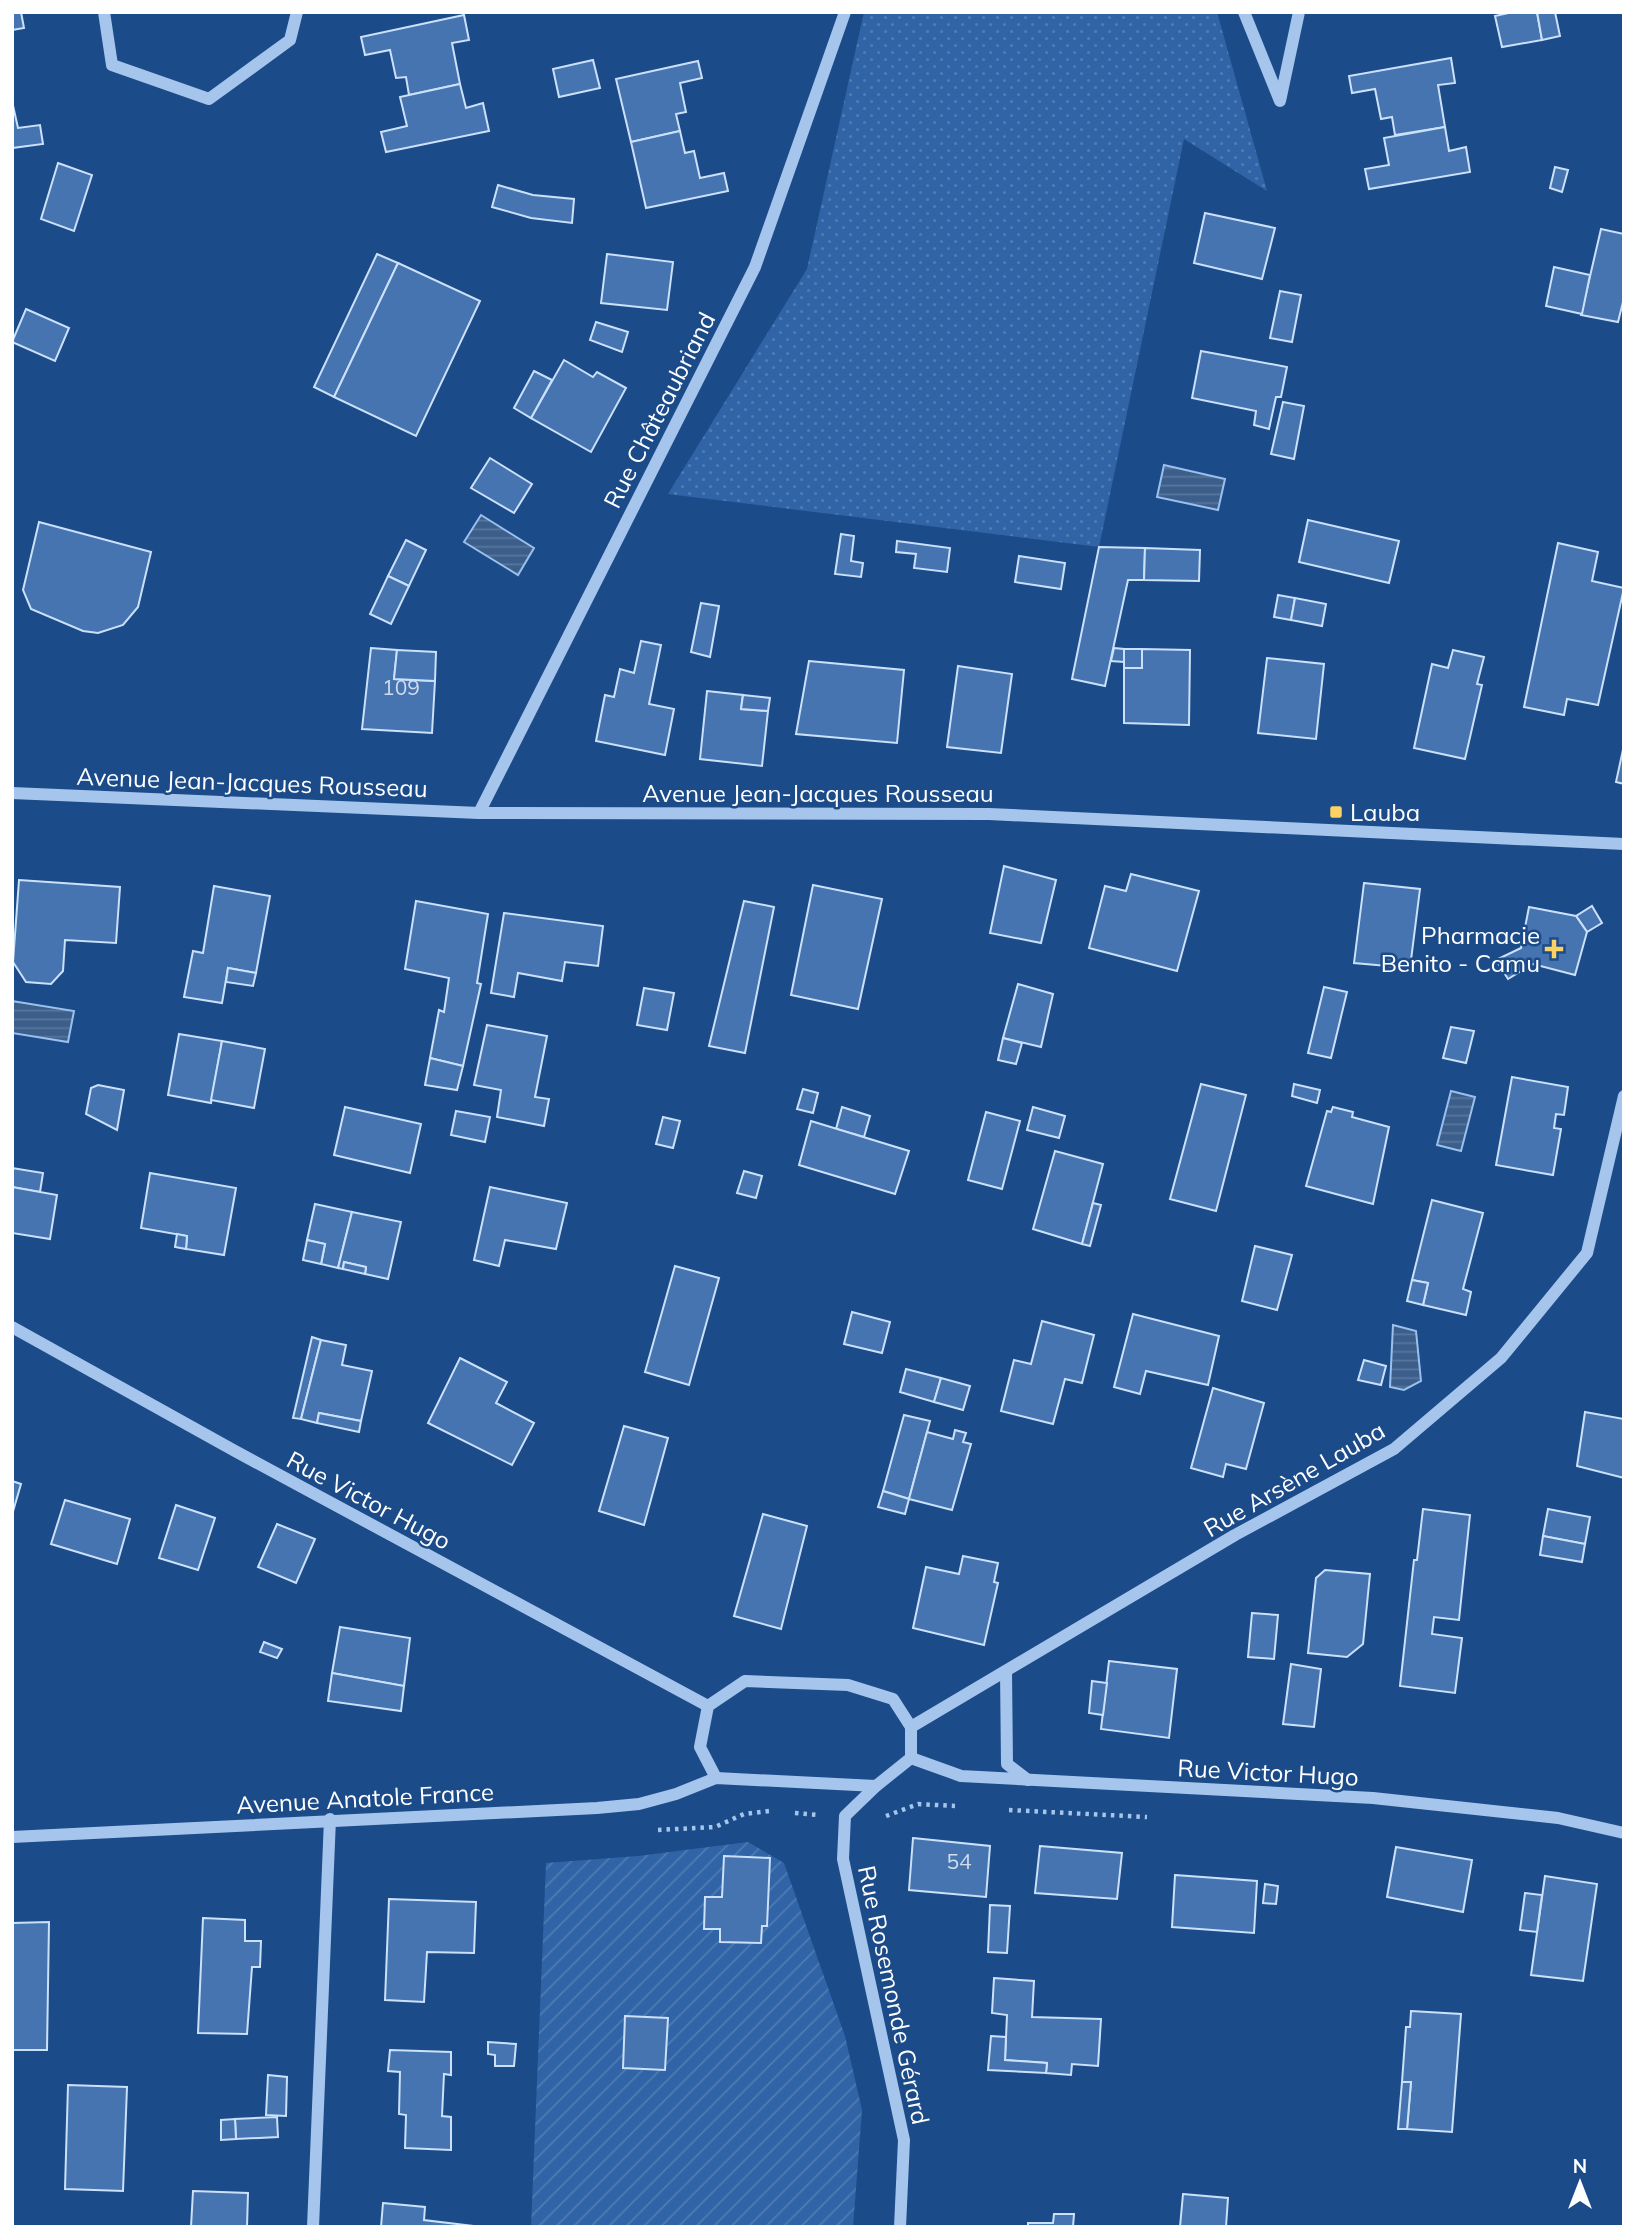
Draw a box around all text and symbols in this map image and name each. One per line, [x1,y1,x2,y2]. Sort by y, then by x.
street label: Rue Châteaubriand [597,307,721,513]
house number: 109 [382,674,420,700]
street label: Avenue Jean-Jacques Rousseau [76,761,428,803]
street label: Avenue Jean-Jacques Rousseau [642,778,994,808]
place label: Lauba [1350,797,1420,827]
marker: Lauba [1328,804,1344,820]
place label: Pharmacie Benito - Camu [1381,920,1540,978]
marker: Pharmacie Benito - Camu [1546,941,1562,957]
street label: Rue Arsène Lauba [1198,1415,1390,1543]
street label: Rue Victor Hugo [282,1444,456,1556]
street label: Rue Victor Hugo [1177,1752,1359,1792]
street label: Avenue Anatole France [235,1776,495,1820]
house number: 54 [946,1848,972,1874]
street label: Rue Rosemonde Gérard [852,1863,936,2127]
north arrow [1545,2148,1615,2218]
text: N [1573,2154,1587,2178]

